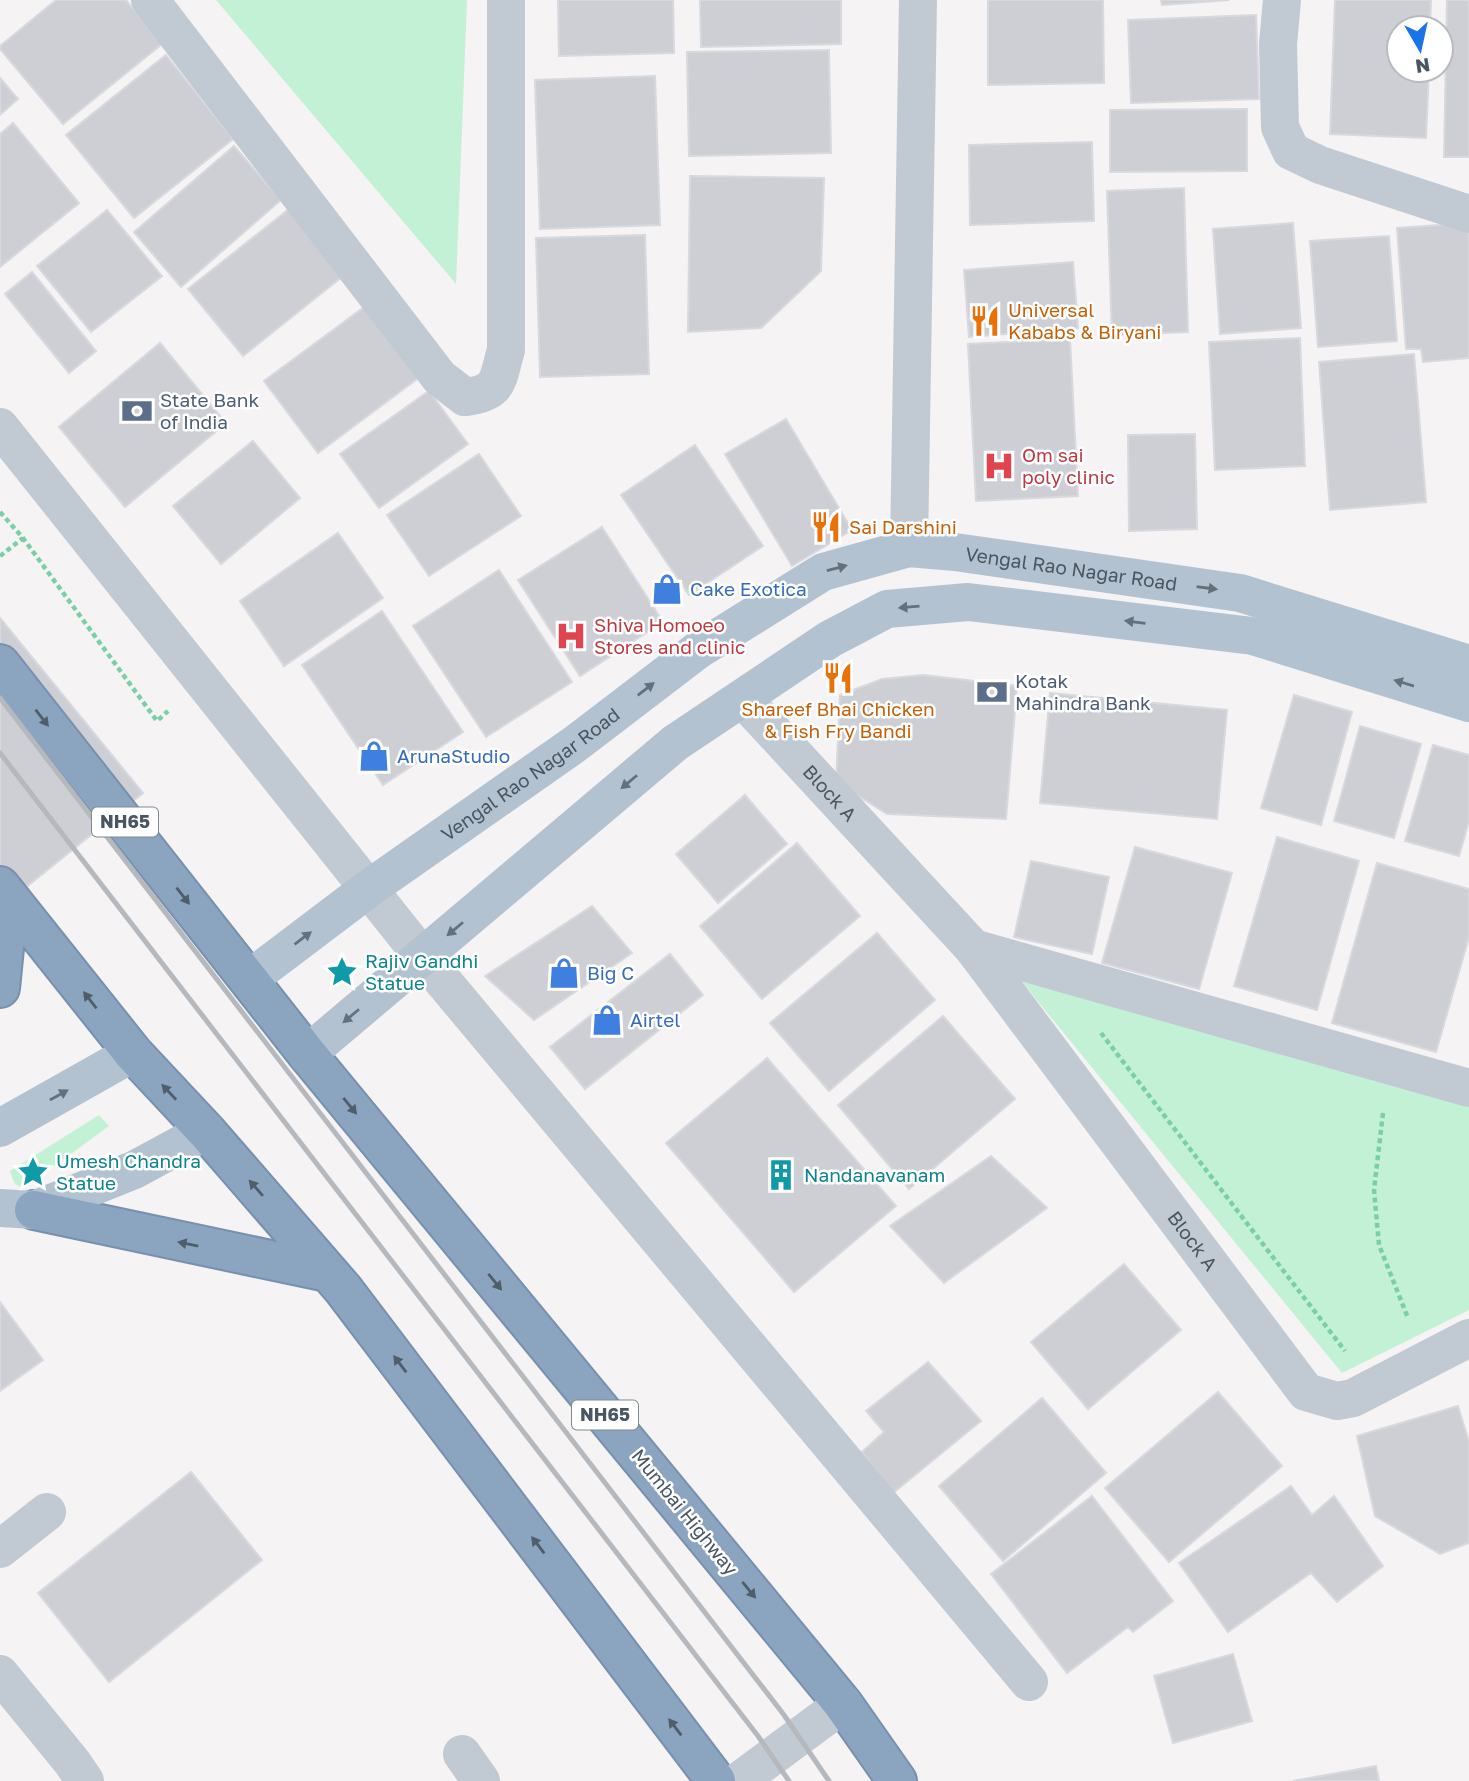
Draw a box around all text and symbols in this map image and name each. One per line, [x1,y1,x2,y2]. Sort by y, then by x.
north arrow [1385,14,1455,84]
text: N [1414,54,1432,79]
place label: Universal Kababs & Biryani [1008,298,1161,343]
restaurant icon: Universal Kababs & Biryani [968,304,1002,338]
place label: State Bank of India [160,388,259,433]
bank icon: State Bank of India [120,394,154,428]
place label: Om sai poly clinic [1022,443,1115,488]
hospital icon: Om sai poly clinic [982,449,1016,483]
restaurant icon: Sai Darshini [809,510,843,544]
place label: Sai Darshini [849,515,957,538]
street label: Vengal Rao Nagar Road [964,542,1179,595]
one-way arrow [827,562,848,572]
shop icon: Cake Exotica [650,572,684,606]
place label: Cake Exotica [690,577,807,600]
one-way arrow [1196,583,1218,594]
one-way arrow [898,602,920,613]
place label: Shiva Homoeo Stores and clinic [594,613,745,658]
one-way arrow [1124,616,1146,627]
hospital icon: Shiva Homoeo Stores and clinic [554,619,588,653]
restaurant icon: Shareef Bhai Chicken & Fish Fry Bandi [821,661,855,695]
place label: Kotak Mahindra Bank [1015,669,1151,714]
bank icon: Kotak Mahindra Bank [975,675,1009,709]
one-way arrow [1393,677,1414,687]
one-way arrow [637,682,655,697]
place label: Shareef Bhai Chicken & Fish Fry Bandi [741,697,935,742]
street label: Vengal Rao Nagar Road [436,702,624,845]
one-way arrow [35,708,50,726]
shop icon: ArunaStudio [357,739,391,773]
place label: ArunaStudio [397,744,510,767]
street label: Block A [798,760,862,826]
one-way arrow [620,774,637,789]
road number: NH65 [92,808,158,836]
one-way arrow [176,887,191,905]
one-way arrow [446,921,463,936]
one-way arrow [294,930,312,945]
place label: Rajiv Gandhi Statue [365,949,478,994]
place icon: Rajiv Gandhi Statue [325,955,359,989]
shop icon: Big C [547,956,581,990]
place label: Big C [587,961,634,984]
one-way arrow [83,991,98,1009]
shop icon: Airtel [590,1003,624,1037]
one-way arrow [343,1008,360,1023]
place label: Airtel [630,1008,680,1031]
one-way arrow [162,1084,178,1101]
one-way arrow [50,1089,69,1101]
one-way arrow [343,1097,358,1115]
place label: Umesh Chandra Statue [56,1149,201,1194]
place icon: Umesh Chandra Statue [16,1155,50,1189]
building icon: Nandanavanam [764,1158,798,1192]
place label: Nandanavanam [804,1163,945,1186]
one-way arrow [249,1180,265,1197]
street label: Block A [1163,1206,1223,1275]
one-way arrow [177,1238,199,1249]
one-way arrow [487,1273,502,1290]
one-way arrow [394,1355,408,1373]
road number: NH65 [572,1400,638,1430]
street label: Mumbai Highway [627,1444,744,1580]
one-way arrow [531,1536,545,1554]
one-way arrow [741,1581,756,1598]
one-way arrow [668,1717,682,1736]

